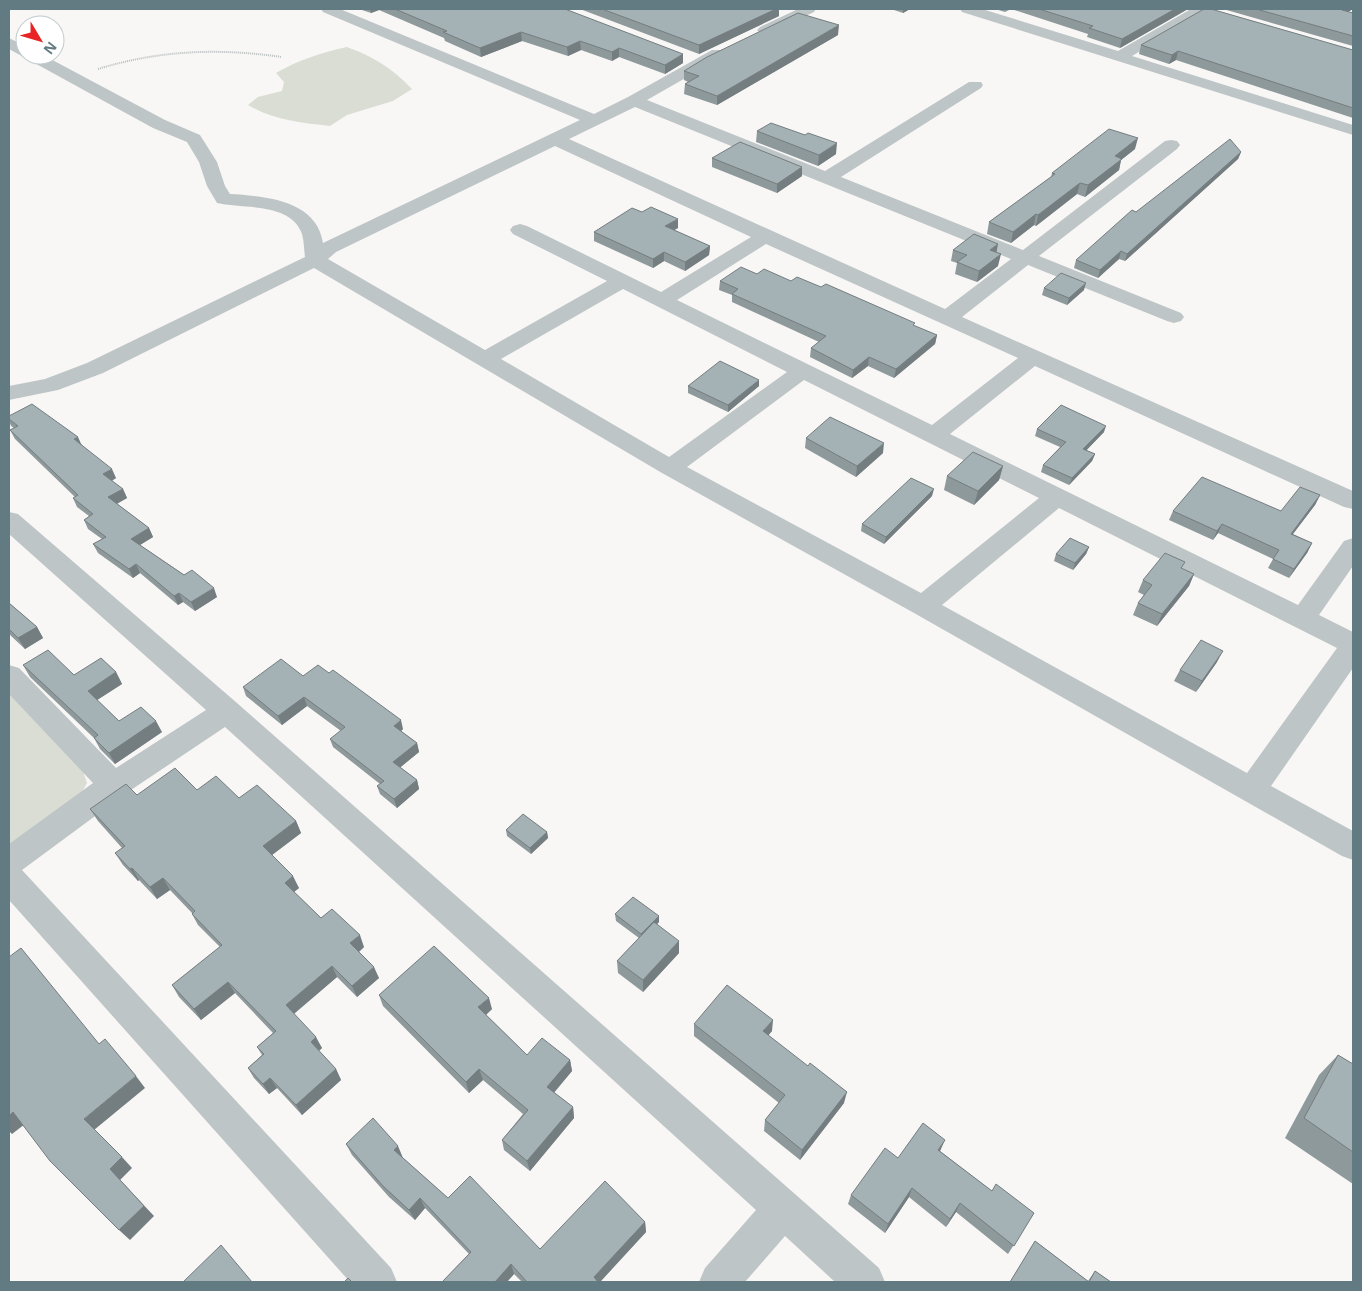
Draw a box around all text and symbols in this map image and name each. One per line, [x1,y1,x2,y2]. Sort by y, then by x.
north arrow [15,15,65,65]
text: N [40,38,62,59]

